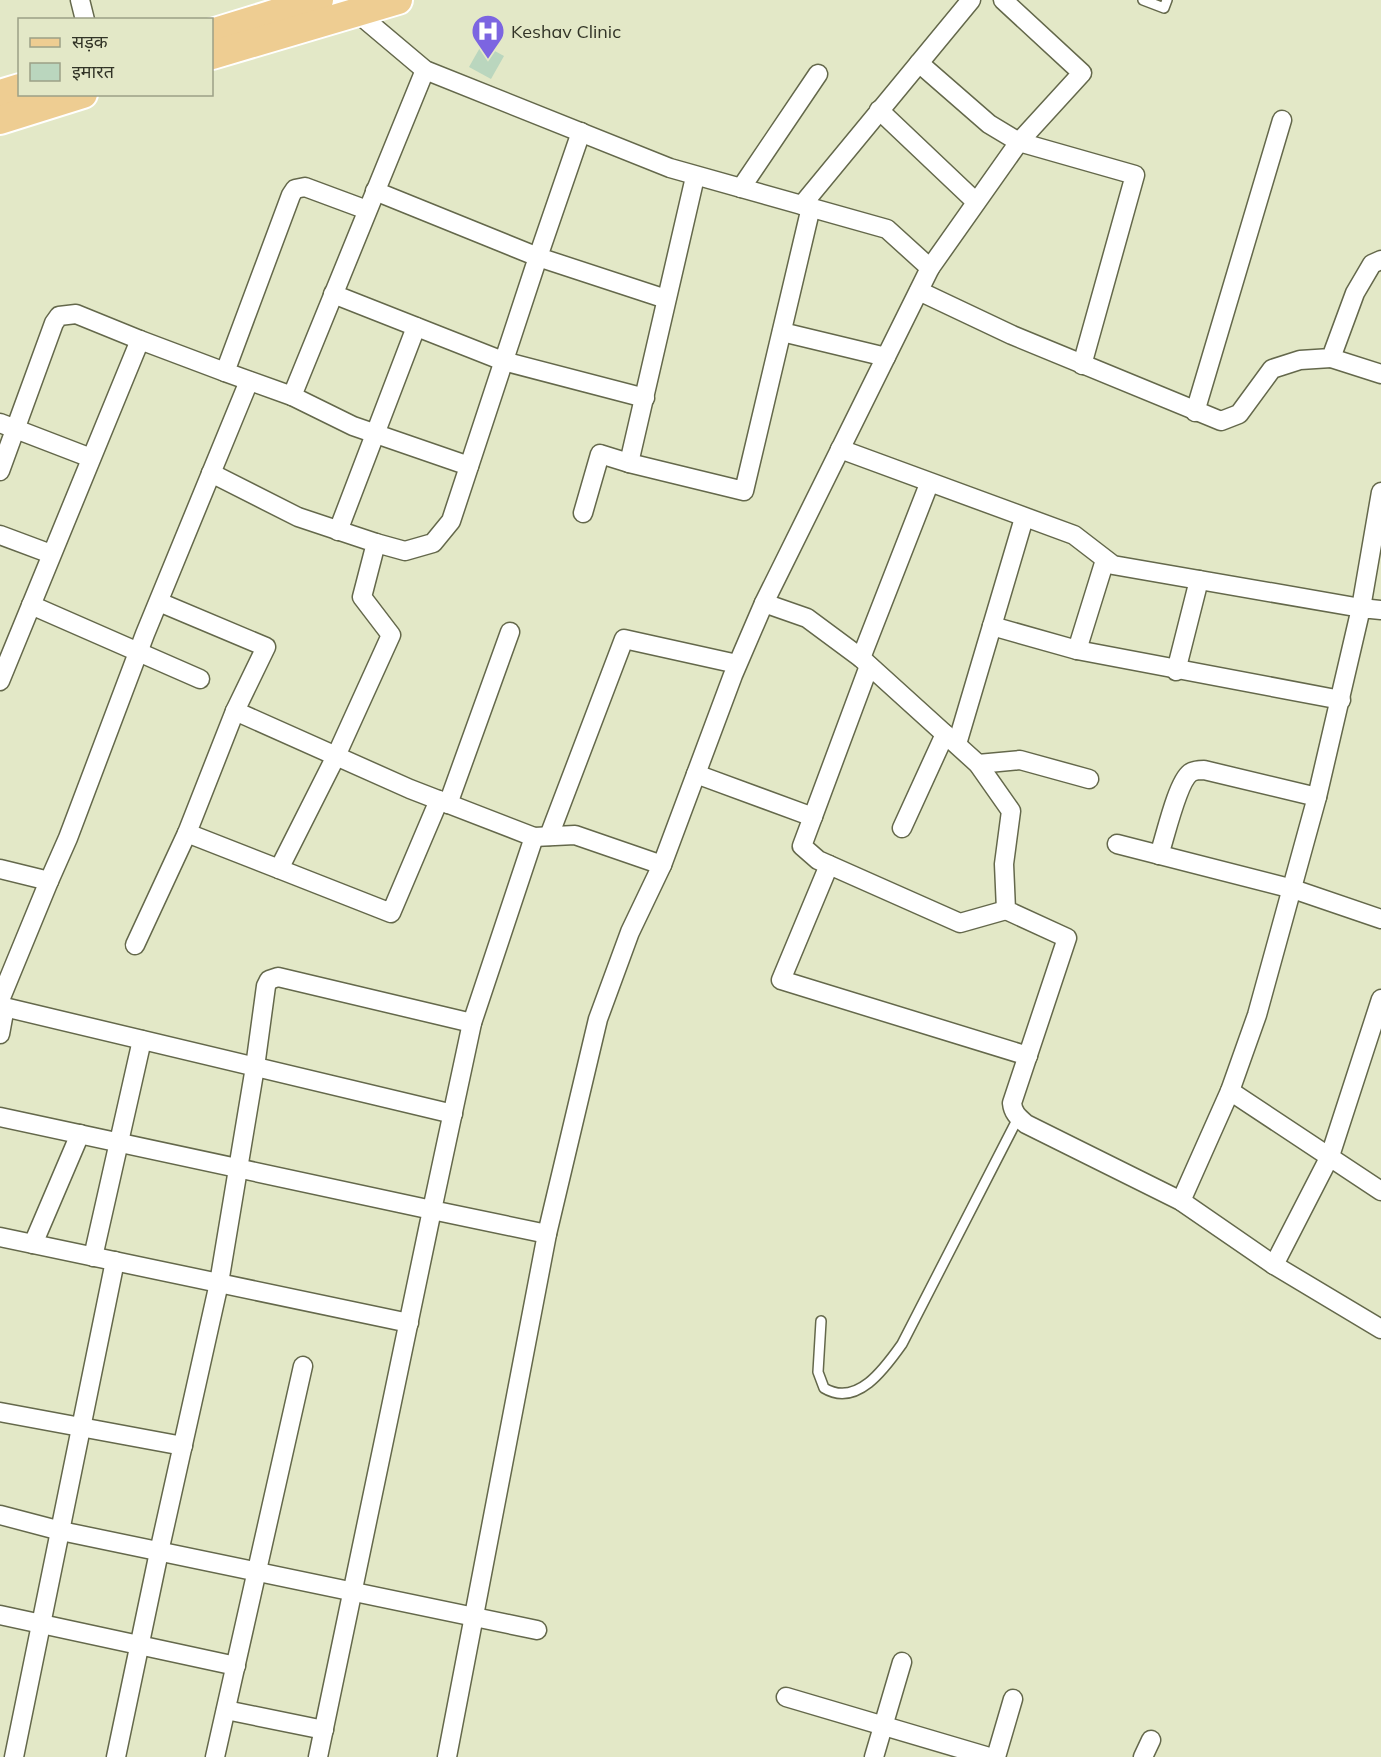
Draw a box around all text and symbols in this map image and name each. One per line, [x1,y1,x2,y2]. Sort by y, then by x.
hospital icon: Keshav Clinic [470,13,506,60]
legend [18,18,213,96]
place label: Keshav Clinic [511,20,621,43]
text: सड़क [72,30,109,53]
text: इमारत [72,60,115,83]

